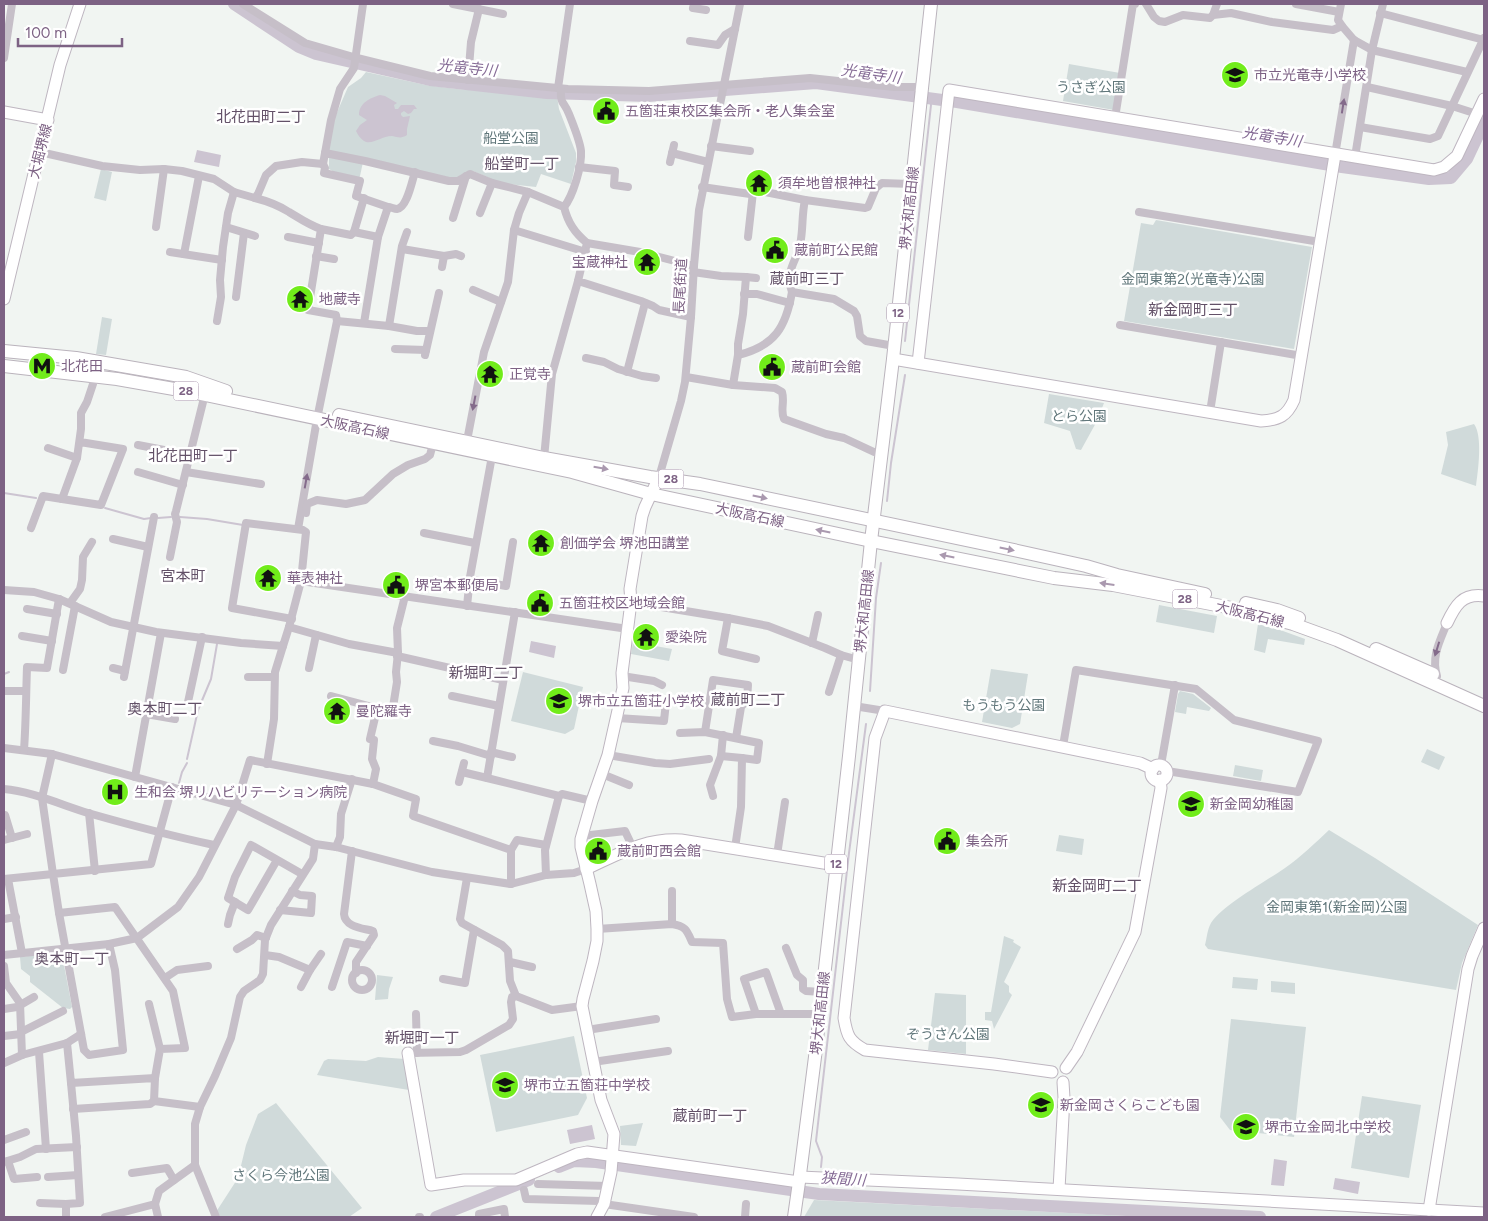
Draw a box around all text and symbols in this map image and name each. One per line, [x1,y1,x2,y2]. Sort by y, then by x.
scale bar [18,15,121,47]
text: 100 m [25,24,67,42]
water label: 光竜寺川 [436,56,500,80]
school or university icon: 市立光竜寺小学校 [1220,60,1250,90]
water label: 光竜寺川 [840,61,904,87]
place label: 市立光竜寺小学校 [1254,67,1366,84]
park label: うさぎ公園 [1056,79,1126,96]
public building icon: 五箇荘東校区集会所・老人集会室 [591,96,621,126]
one-way arrow [1340,98,1348,114]
place label: 五箇荘東校区集会所・老人集会室 [625,103,835,120]
district label: 北花田町二丁 [216,108,306,126]
street label: 大堀堺線 [25,122,56,180]
water label: 光竜寺川 [1241,123,1305,151]
park label: 船堂公園 [483,130,539,147]
district label: 船堂町一丁 [484,155,560,173]
street label: 堺大和高田線 [897,165,922,251]
temple icon: 須牟地曽根神社 [744,168,774,198]
place label: 須牟地曽根神社 [778,175,876,192]
public building icon: 蔵前町公民館 [760,235,790,265]
place label: 蔵前町公民館 [794,242,878,259]
temple icon: 宝蔵神社 [632,247,662,277]
place label: 宝蔵神社 [572,254,628,271]
street label: 長尾街道 [671,258,690,314]
district label: 蔵前町三丁 [769,270,845,288]
park label: 金岡東第2(光竜寺)公園 [1121,271,1265,288]
temple icon: 地蔵寺 [285,284,315,314]
place label: 地蔵寺 [319,291,361,308]
district label: 新金岡町三丁 [1148,301,1238,319]
road number: 12 [887,304,909,322]
metro station icon: 北花田 [27,351,57,381]
public building icon: 蔵前町会館 [757,352,787,382]
place label: 北花田 [61,358,103,375]
temple icon: 正覚寺 [475,359,505,389]
place label: 蔵前町会館 [791,359,861,376]
place label: 正覚寺 [509,366,551,383]
road number: 28 [174,382,198,401]
one-way arrow [470,396,478,412]
park label: とら公園 [1051,408,1107,425]
street label: 大阪高石線 [319,412,391,443]
district label: 北花田町一丁 [148,447,238,465]
one-way arrow [593,465,609,473]
road number: 28 [658,469,684,488]
one-way arrow [303,473,311,489]
one-way arrow [753,493,768,501]
street label: 大阪高石線 [714,500,786,531]
one-way arrow [815,526,831,534]
temple icon: 創価学会 堺池田講堂 [526,528,556,558]
place label: 創価学会 堺池田講堂 [560,535,689,552]
one-way arrow [999,545,1015,553]
one-way arrow [938,552,954,560]
temple icon: 華表神社 [253,563,283,593]
district label: 宮本町 [160,567,206,585]
street label: 堺大和高田線 [852,568,877,654]
place label: 華表神社 [287,570,343,587]
public building icon: 堺宮本郵便局 [381,570,411,600]
place label: 堺宮本郵便局 [415,577,499,594]
one-way arrow [1098,580,1114,588]
public building icon: 五箇荘校区地域会館 [525,588,555,618]
road number: 28 [1172,590,1198,608]
place label: 五箇荘校区地域会館 [559,595,685,612]
street label: 大阪高石線 [1214,598,1286,631]
temple icon: 愛染院 [631,622,661,652]
place label: 愛染院 [665,629,707,646]
one-way arrow [1433,642,1441,657]
district label: 新堀町二丁 [448,664,524,682]
school or university icon: 堺市立五箇荘小学校 [544,686,574,716]
district label: 蔵前町二丁 [710,691,786,709]
place label: 堺市立五箇荘小学校 [578,693,704,710]
temple icon: 曼陀羅寺 [322,696,352,726]
park label: もうもう公園 [962,697,1046,714]
district label: 奥本町二丁 [127,700,203,718]
place label: 曼陀羅寺 [356,703,412,720]
hospital icon: 生和会 堺リハビリテーション病院 [100,777,130,807]
place label: 生和会 堺リハビリテーション病院 [134,784,347,801]
school or university icon: 新金岡幼稚園 [1176,789,1206,819]
place label: 新金岡幼稚園 [1210,796,1294,813]
public building icon: 集会所 [932,826,962,856]
place label: 集会所 [966,833,1008,850]
public building icon: 蔵前町西会館 [583,836,613,866]
place label: 蔵前町西会館 [617,843,701,860]
road number: 12 [825,854,847,874]
district label: 新金岡町二丁 [1052,877,1142,895]
park label: 金岡東第1(新金岡)公園 [1266,899,1408,916]
district label: 奥本町一丁 [34,950,110,968]
street label: 堺大和高田線 [808,970,833,1056]
park label: ぞうさん公園 [906,1026,990,1043]
district label: 新堀町一丁 [384,1029,460,1047]
school or university icon: 堺市立五箇荘中学校 [490,1070,520,1100]
place label: 堺市立五箇荘中学校 [524,1077,650,1094]
school or university icon: 新金岡さくらこども園 [1026,1090,1056,1120]
place label: 新金岡さくらこども園 [1060,1097,1200,1114]
district label: 蔵前町一丁 [672,1107,748,1125]
school or university icon: 堺市立金岡北中学校 [1231,1112,1261,1142]
place label: 堺市立金岡北中学校 [1265,1119,1391,1136]
park label: さくら今池公園 [232,1167,330,1184]
water label: 狭間川 [820,1168,868,1190]

